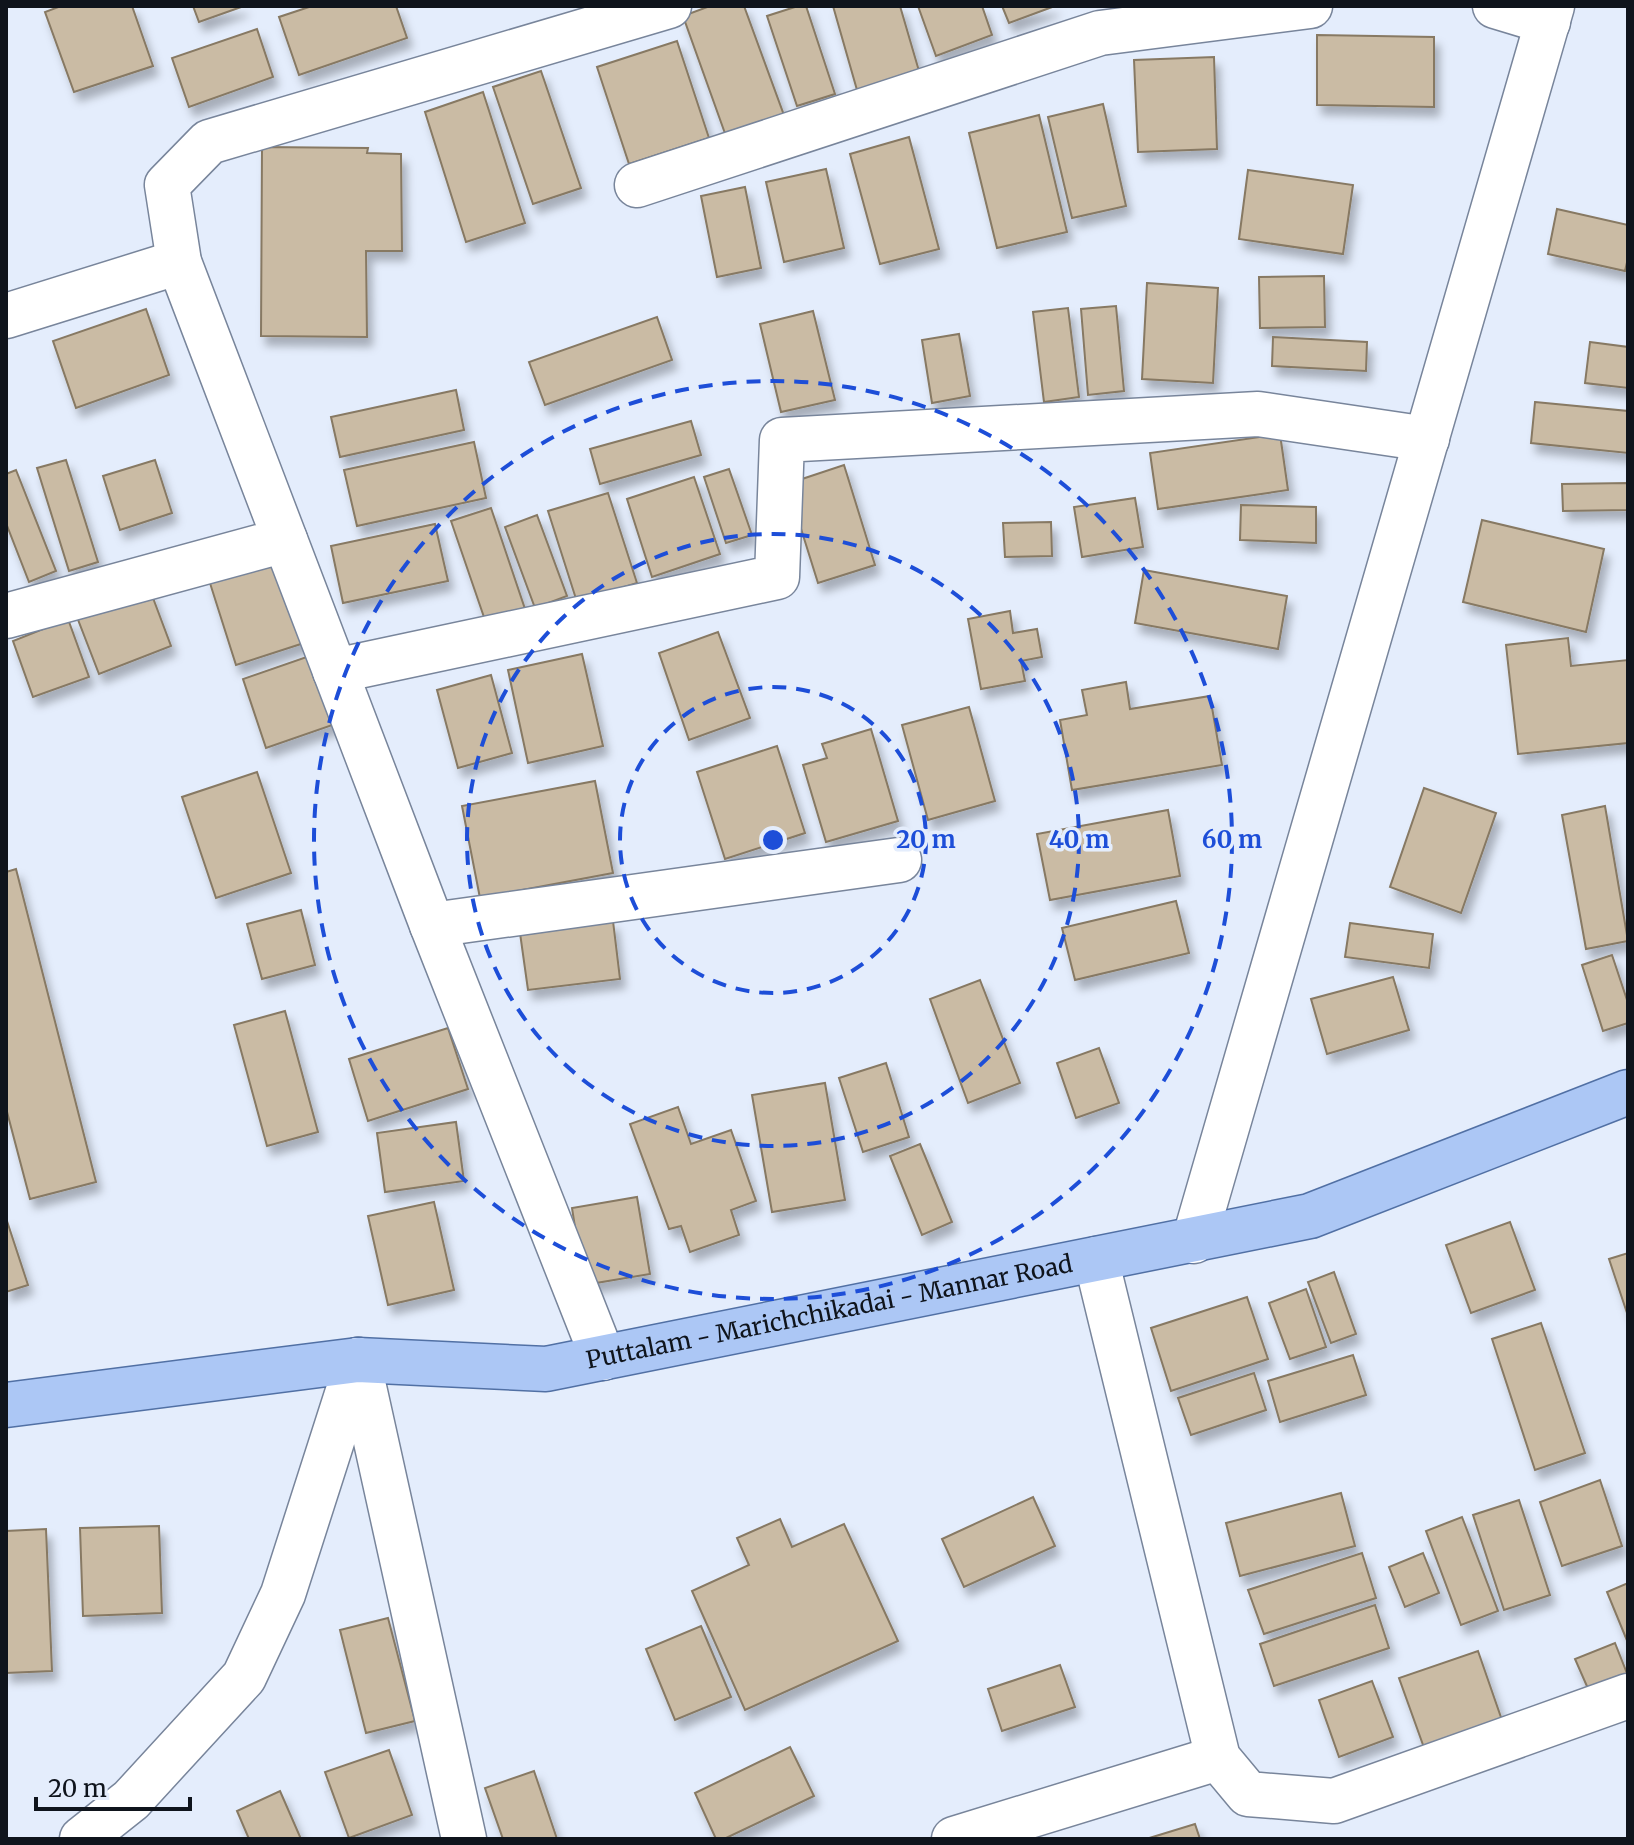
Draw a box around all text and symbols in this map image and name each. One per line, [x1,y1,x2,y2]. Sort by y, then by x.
text: 20 m [896,824,956,855]
text: 40 m [1049,824,1109,855]
text: 60 m [1202,824,1262,855]
centre of rings [759,826,787,854]
street label: Puttalam - Marichchikadai - Mannar Road [583,1248,1075,1376]
scale bar [36,1761,190,1811]
text: 20 m [48,1773,107,1804]

